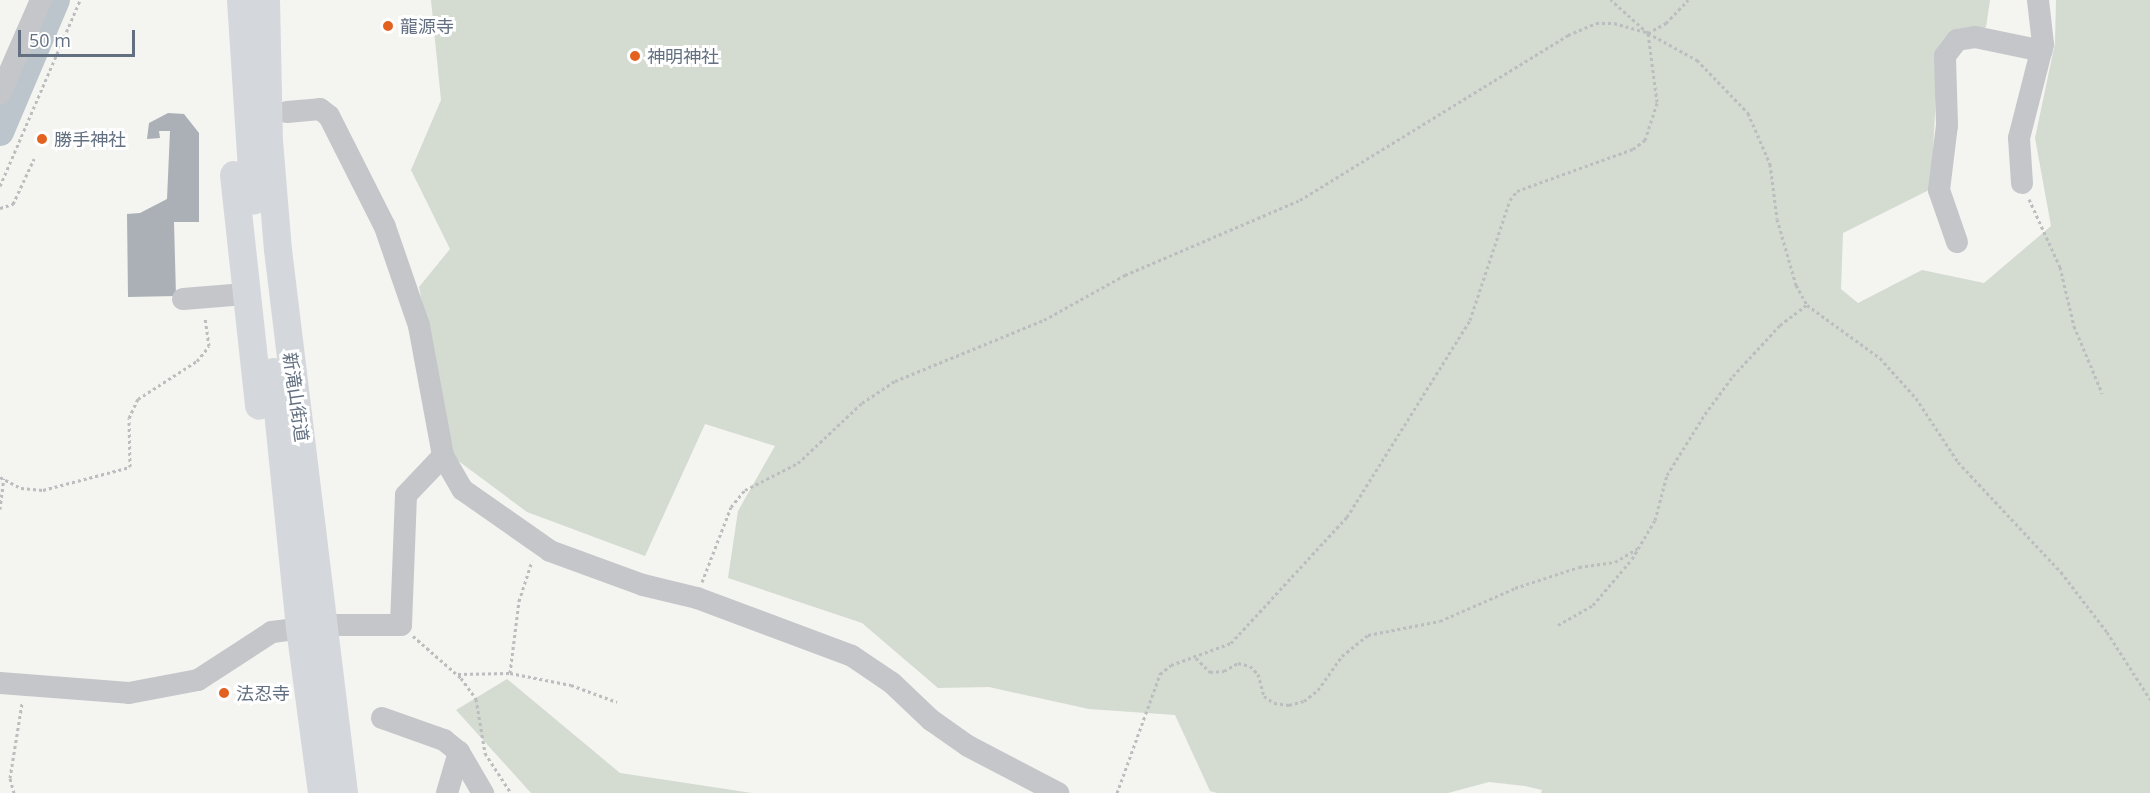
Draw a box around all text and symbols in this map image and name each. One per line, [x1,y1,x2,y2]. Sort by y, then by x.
place label: 龍源寺 [400,15,454,37]
scale bar [21,18,138,56]
marker: 龍源寺 [381,19,395,33]
text: 50 m [29,28,71,52]
place label: 神明神社 [647,45,719,67]
marker: 神明神社 [628,49,642,63]
place label: 勝手神社 [54,128,126,150]
marker: 勝手神社 [35,132,49,146]
street label: 新滝山街道 [279,351,313,443]
place label: 法忍寺 [236,682,290,704]
marker: 法忍寺 [217,686,231,700]

